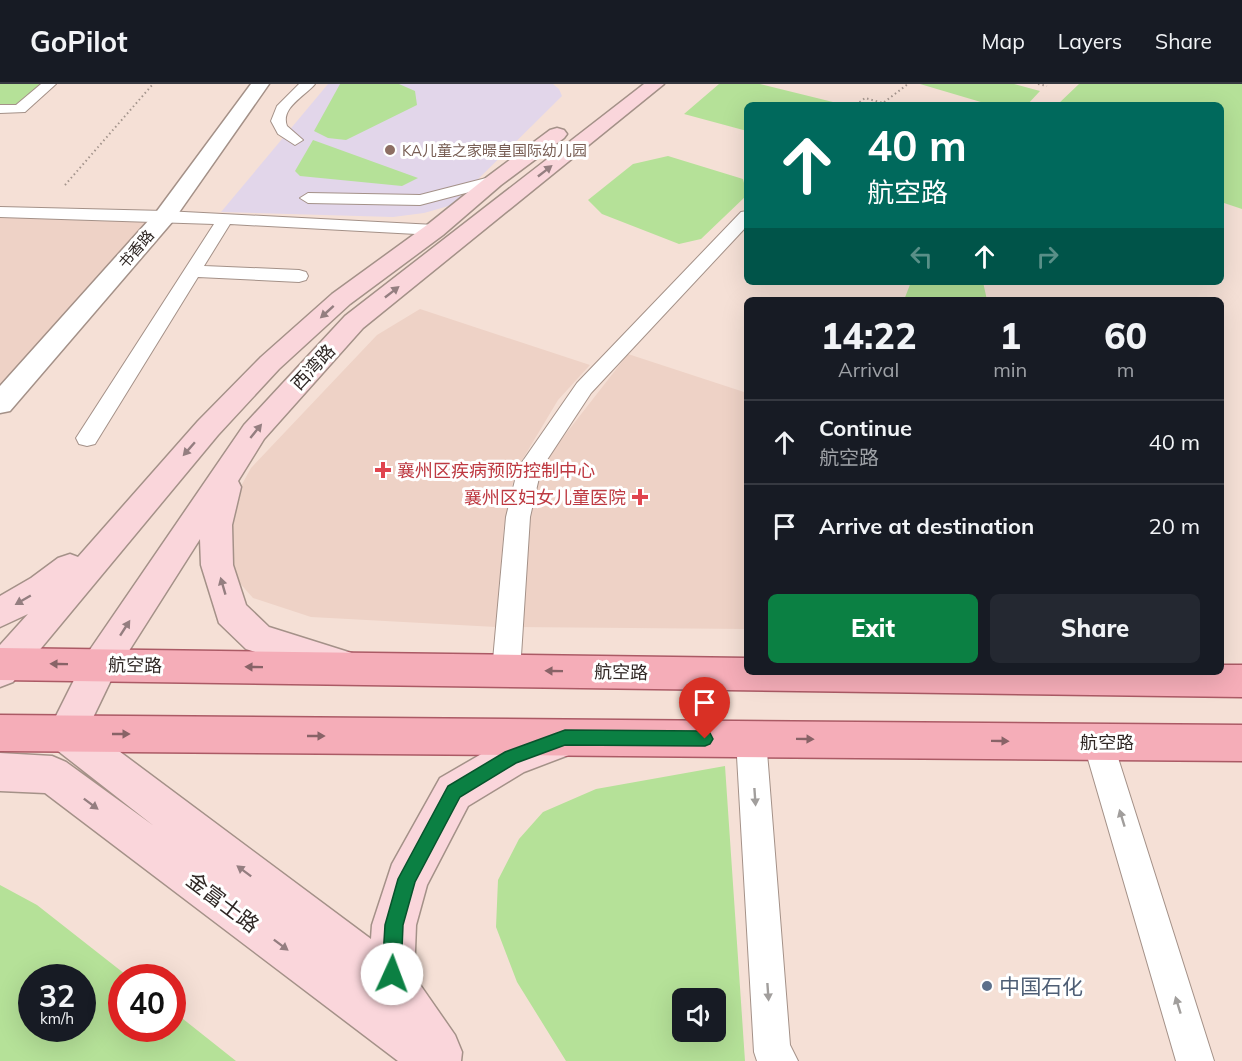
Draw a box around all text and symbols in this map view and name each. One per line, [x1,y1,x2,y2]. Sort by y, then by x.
text: GoPilot [30,24,128,59]
text: Map [982,28,1025,54]
text: Layers [1058,28,1122,54]
text: Share [1155,28,1212,54]
text: 40 m [867,119,967,172]
icon: ahead [768,126,846,204]
place label: KA儿童之家暻皇国际幼儿园 [402,141,587,160]
marker: KA儿童之家暻皇国际幼儿园 [383,143,397,157]
one-way arrow [537,165,552,178]
text: 航空路 [867,175,948,209]
street label: 书香路 [114,226,158,272]
icon: left [905,240,938,273]
icon: ahead [968,240,1001,273]
icon: right [1031,240,1064,273]
one-way arrow [384,286,400,299]
one-way arrow [320,305,335,318]
text: 14:22 [821,313,917,358]
text: 1 [999,313,1021,358]
text: 60 [1104,313,1147,358]
street label: 西湾路 [286,339,340,395]
text: Arrival [838,357,899,382]
text: min [993,357,1027,382]
text: m [1117,357,1134,382]
text: Continue [819,414,912,442]
one-way arrow [249,423,261,438]
icon: ahead [768,426,801,459]
text: 40 m [1149,428,1200,456]
one-way arrow [183,441,196,456]
text: 航空路 [819,445,879,470]
place label: 襄州区疾病预防控制中心 [397,459,595,482]
marker: 襄州区疾病预防控制中心 [374,461,392,479]
place label: 襄州区妇女儿童医院 [464,486,626,509]
marker: 襄州区妇女儿童医院 [631,488,649,506]
icon: arrive [768,510,801,543]
text: Arrive at destination [819,512,1034,540]
text: 20 m [1149,512,1200,540]
one-way arrow [218,577,227,595]
one-way arrow [15,594,32,604]
button: Exit [768,594,978,663]
button: Share [990,594,1200,663]
one-way arrow [119,620,130,636]
street label: 航空路 [108,653,162,677]
one-way arrow [49,659,68,669]
street label: 航空路 [594,660,648,684]
one-way arrow [244,662,263,672]
one-way arrow [544,666,563,676]
pin [679,677,730,739]
icon: arrive [688,686,721,719]
one-way arrow [112,729,131,739]
one-way arrow [307,731,326,741]
street label: 航空路 [1080,731,1134,754]
one-way arrow [796,734,815,744]
one-way arrow [991,736,1010,746]
one-way arrow [751,788,760,807]
one-way arrow [82,798,98,810]
one-way arrow [1117,809,1126,827]
one-way arrow [237,865,252,877]
street label: 金富士路 [182,866,264,938]
one-way arrow [273,939,289,951]
position arrow [360,942,424,1006]
speed limit sign: 40 [108,964,186,1042]
place label: 中国石化 [999,973,1083,999]
text: 32 [39,977,75,1015]
marker: 中国石化 [980,979,994,993]
one-way arrow [763,982,773,1001]
map controls [672,988,726,1042]
button: sound [672,988,726,1042]
one-way arrow [1173,996,1182,1014]
text: km/h [40,1009,74,1028]

